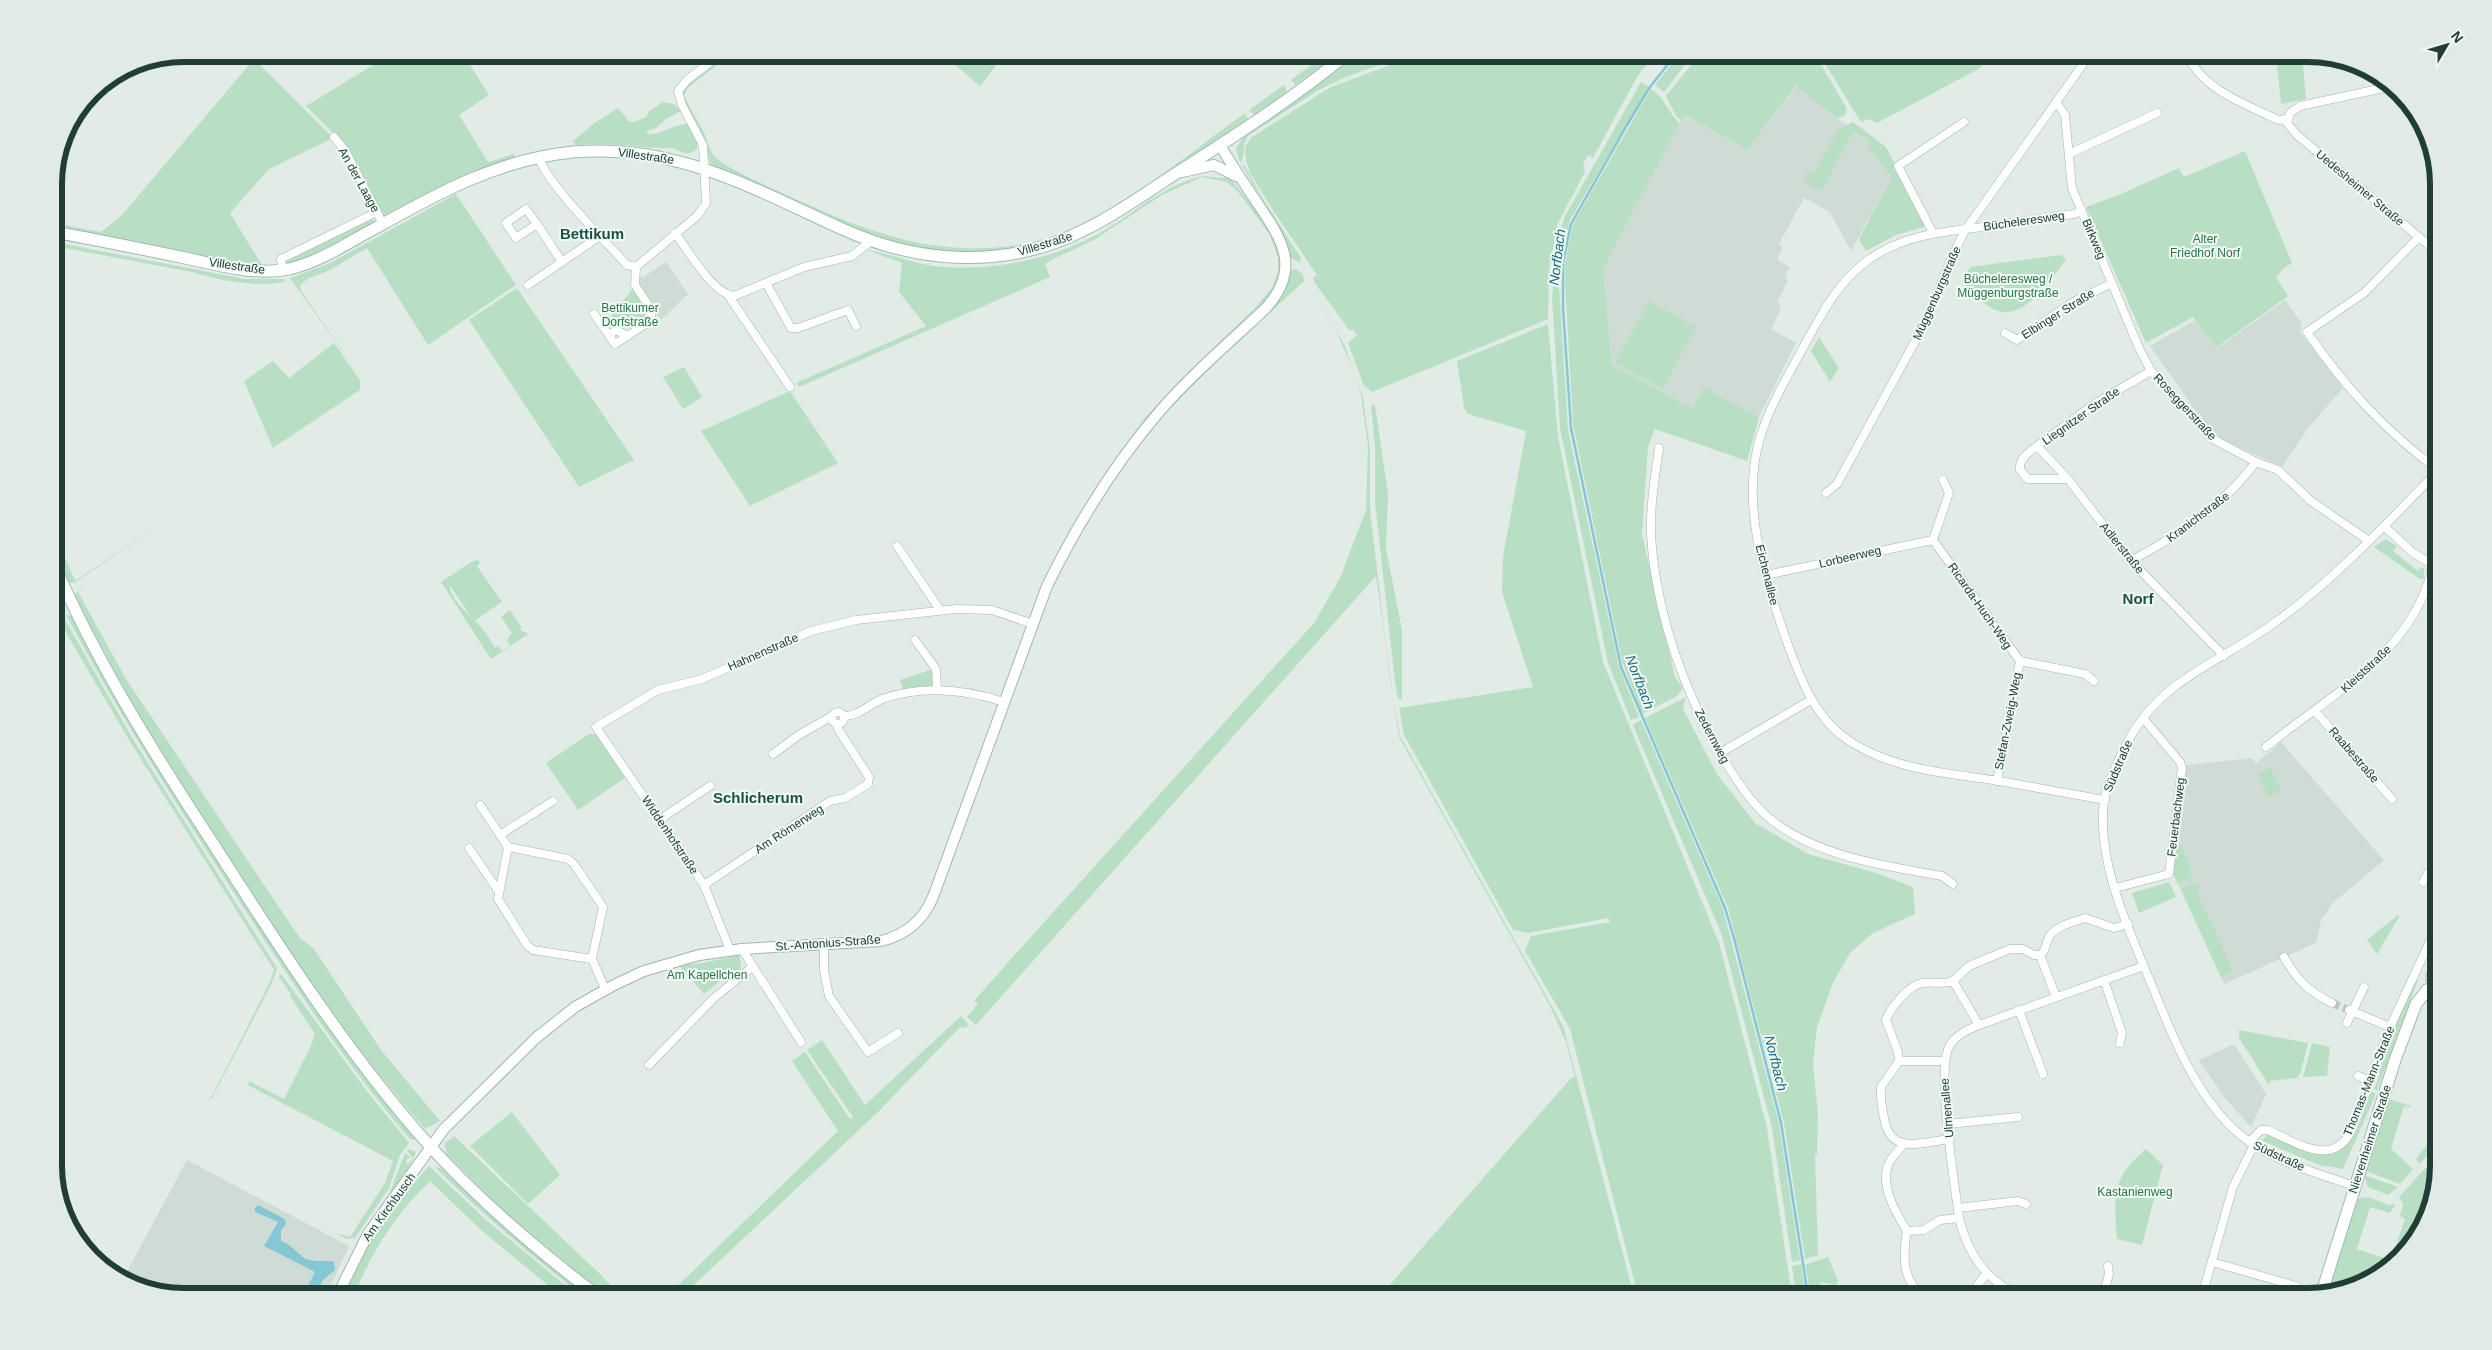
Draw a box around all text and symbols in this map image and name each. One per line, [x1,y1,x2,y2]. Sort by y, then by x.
north arrow [2422,20,2472,70]
text: N [2448,28,2467,46]
street label: An der Laage [335,145,383,215]
street label: Villestraße [617,145,675,167]
street label: Uedesheimer Straße [2313,147,2407,229]
street label: Bücheleresweg [1982,208,2066,234]
street label: Birkweg [2079,217,2109,261]
district label: Bettikum [560,225,624,242]
water label: Norfbach [1546,228,1568,286]
street label: Villestraße [1016,229,1074,259]
park label: Alter Friedhof Norf [2170,232,2241,260]
street label: Müggenburgstraße [1910,244,1964,342]
street label: Villestraße [208,255,266,277]
park label: Bücheleresweg / Müggenburgstraße [1957,272,2059,300]
street label: Elbinger Straße [2019,286,2097,342]
park label: Bettikumer Dorfstraße [601,301,659,329]
street label: Roseggerstraße [2151,371,2220,443]
street label: Liegnitzer Straße [2040,384,2123,448]
street label: Kranichstraße [2164,489,2232,545]
street label: Adlerstraße [2097,519,2147,577]
street label: Eichenallee [1753,543,1781,607]
street label: Lorbeerweg [1818,543,1882,571]
street label: Ricarda-Huch-Weg [1945,560,2015,652]
district label: Norf [2123,590,2154,607]
street label: Hahnenstraße [725,630,801,674]
street label: Kleiststraße [2338,642,2394,696]
water label: Norfbach [1622,653,1658,712]
street label: Stefan-Zweig-Weg [1992,671,2024,771]
street label: Zedernweg [1692,706,1732,766]
street label: Raabestraße [2326,724,2382,786]
street label: Südstraße [2101,737,2135,794]
street label: Feuerbachweg [2164,777,2188,857]
district label: Schlicherum [713,789,803,806]
street label: Widdenhofstraße [639,793,702,877]
street label: Am Römerweg [752,802,826,856]
street label: St.-Antonius-Straße [775,932,881,954]
park label: Am Kapellchen [667,968,747,982]
street label: Thomas-Mann-Straße [2341,1024,2398,1138]
water label: Norfbach [1761,1034,1791,1093]
street label: Ulmenallee [1937,1077,1957,1139]
street label: Nievenheimer Straße [2346,1083,2394,1195]
street label: Südstraße [2251,1138,2307,1174]
street label: Am Kirchbusch [360,1170,418,1244]
park label: Kastanienweg [2097,1185,2173,1199]

